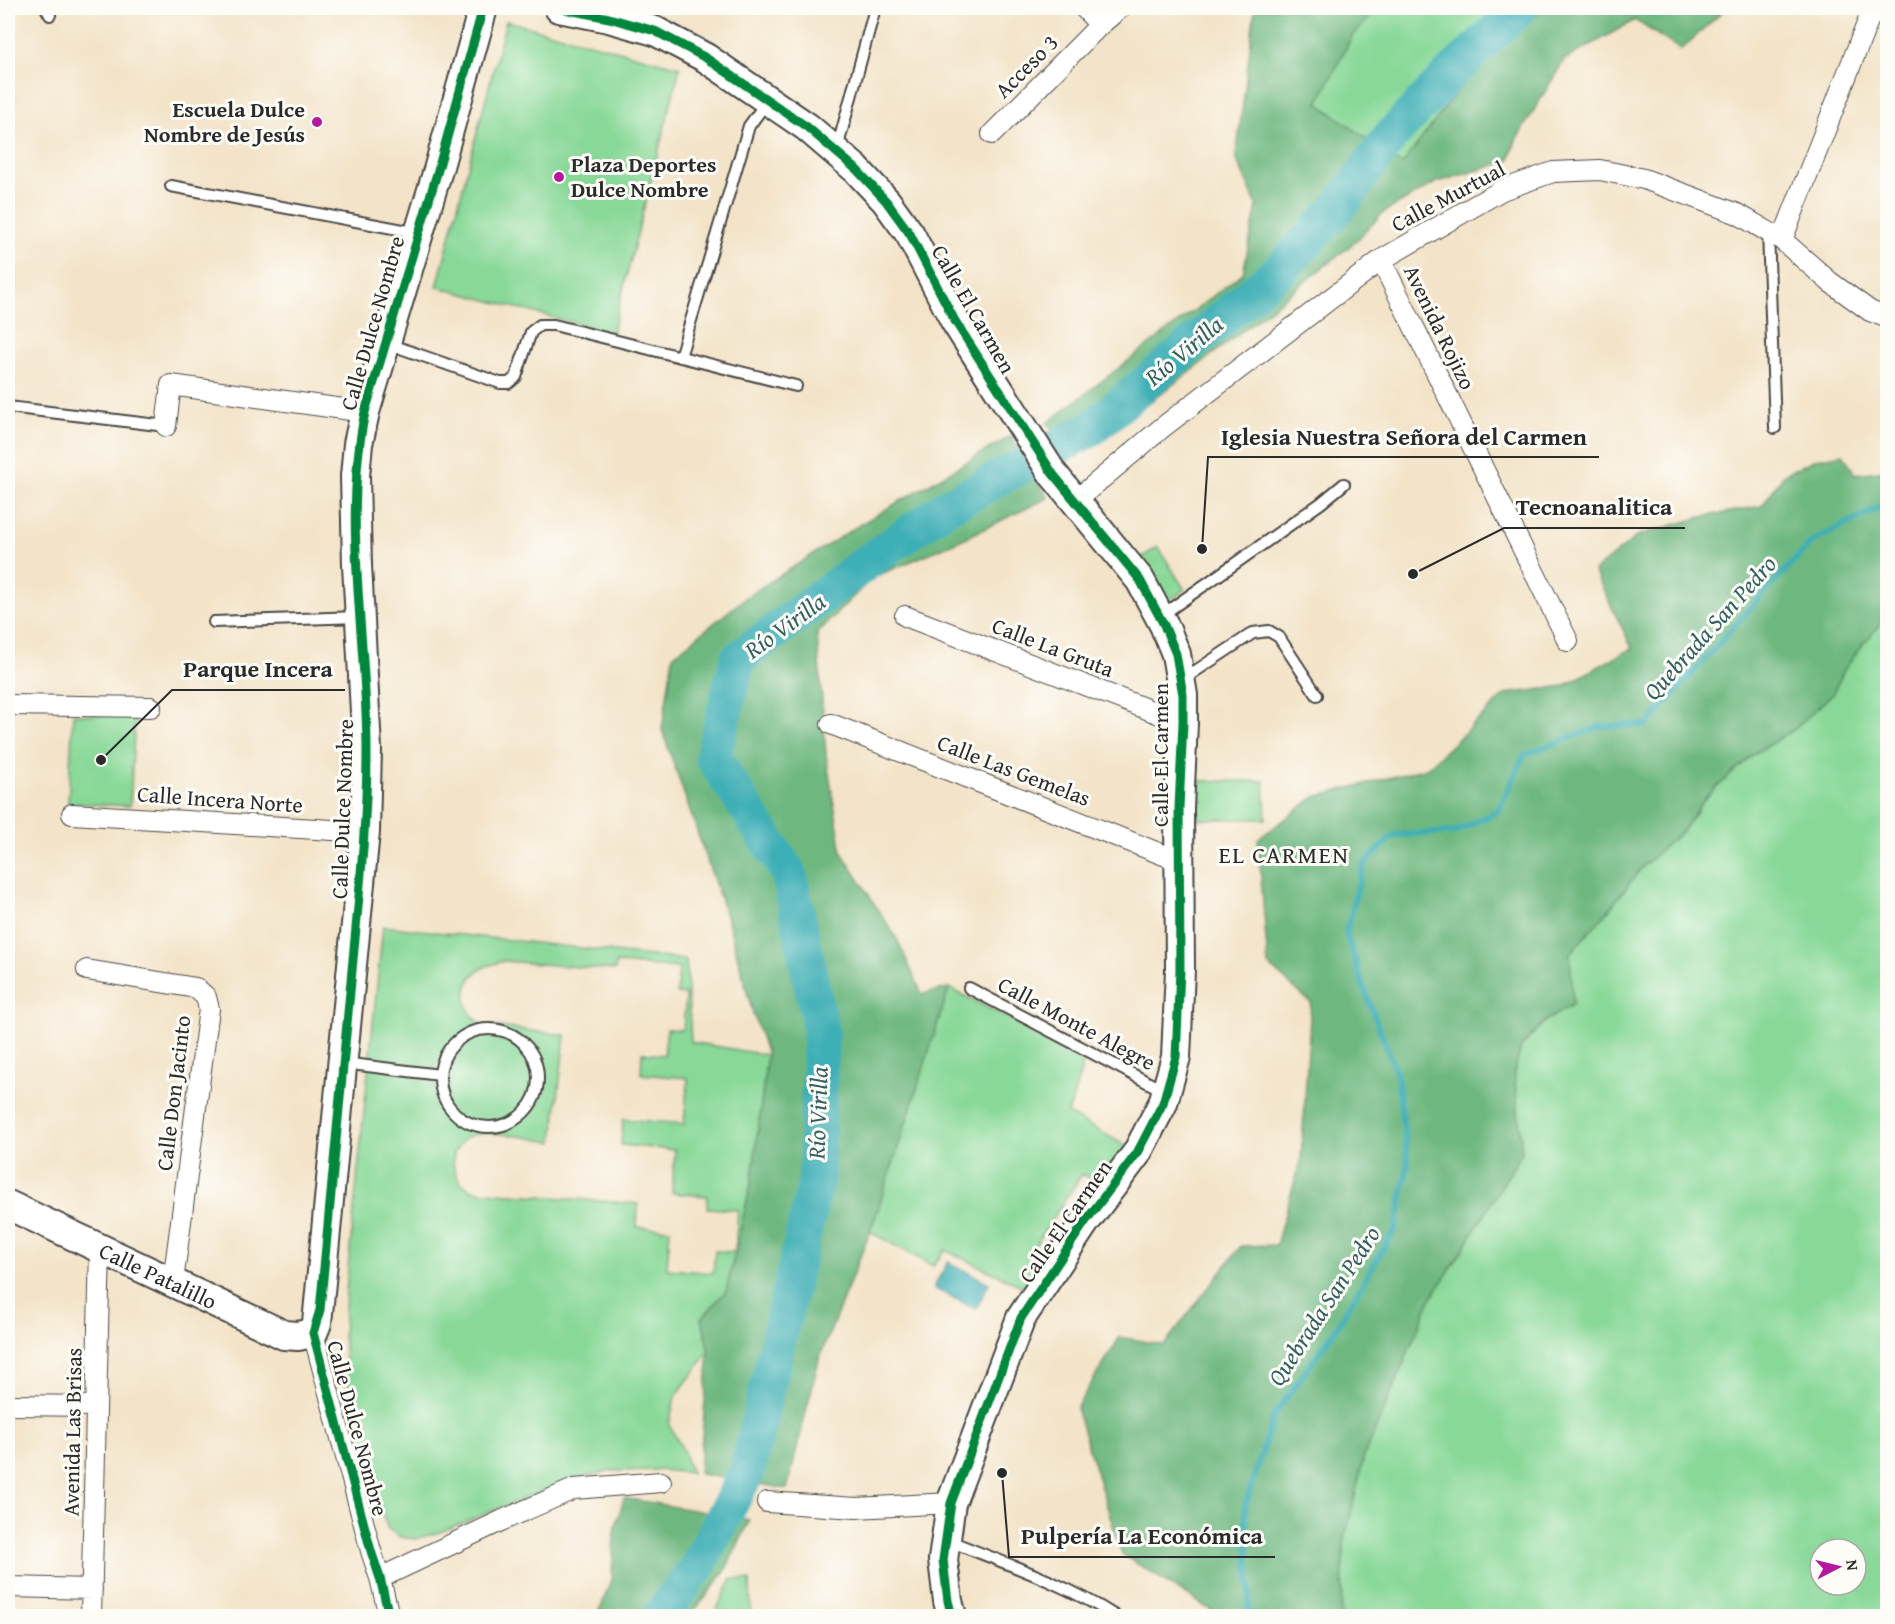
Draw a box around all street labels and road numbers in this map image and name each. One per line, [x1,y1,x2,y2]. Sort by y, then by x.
street label: Acceso 3 [987,27,1065,105]
street label: Calle Murtual [1385,153,1511,239]
street label: Calle Dulce Nombre [332,232,412,414]
street label: Calle El Carmen [924,239,1024,380]
street label: Avenida Rojizo [1396,259,1484,395]
street label: Calle La Gruta [988,609,1119,685]
street label: Calle El Carmen [1144,682,1176,827]
street label: Calle Dulce Nombre [323,718,361,900]
street label: Calle Las Gemelas [933,726,1095,814]
street label: Calle Incera Norte [136,777,304,821]
street label: Calle Monte Alegre [993,968,1161,1078]
street label: Calle Don Jacinto [148,1013,198,1173]
street label: Calle El Carmen [1011,1152,1120,1289]
street label: Calle Patalillo [94,1234,222,1317]
street label: Calle Dulce Nombre [319,1337,397,1519]
street label: Avenida Las Brisas [55,1347,89,1517]

